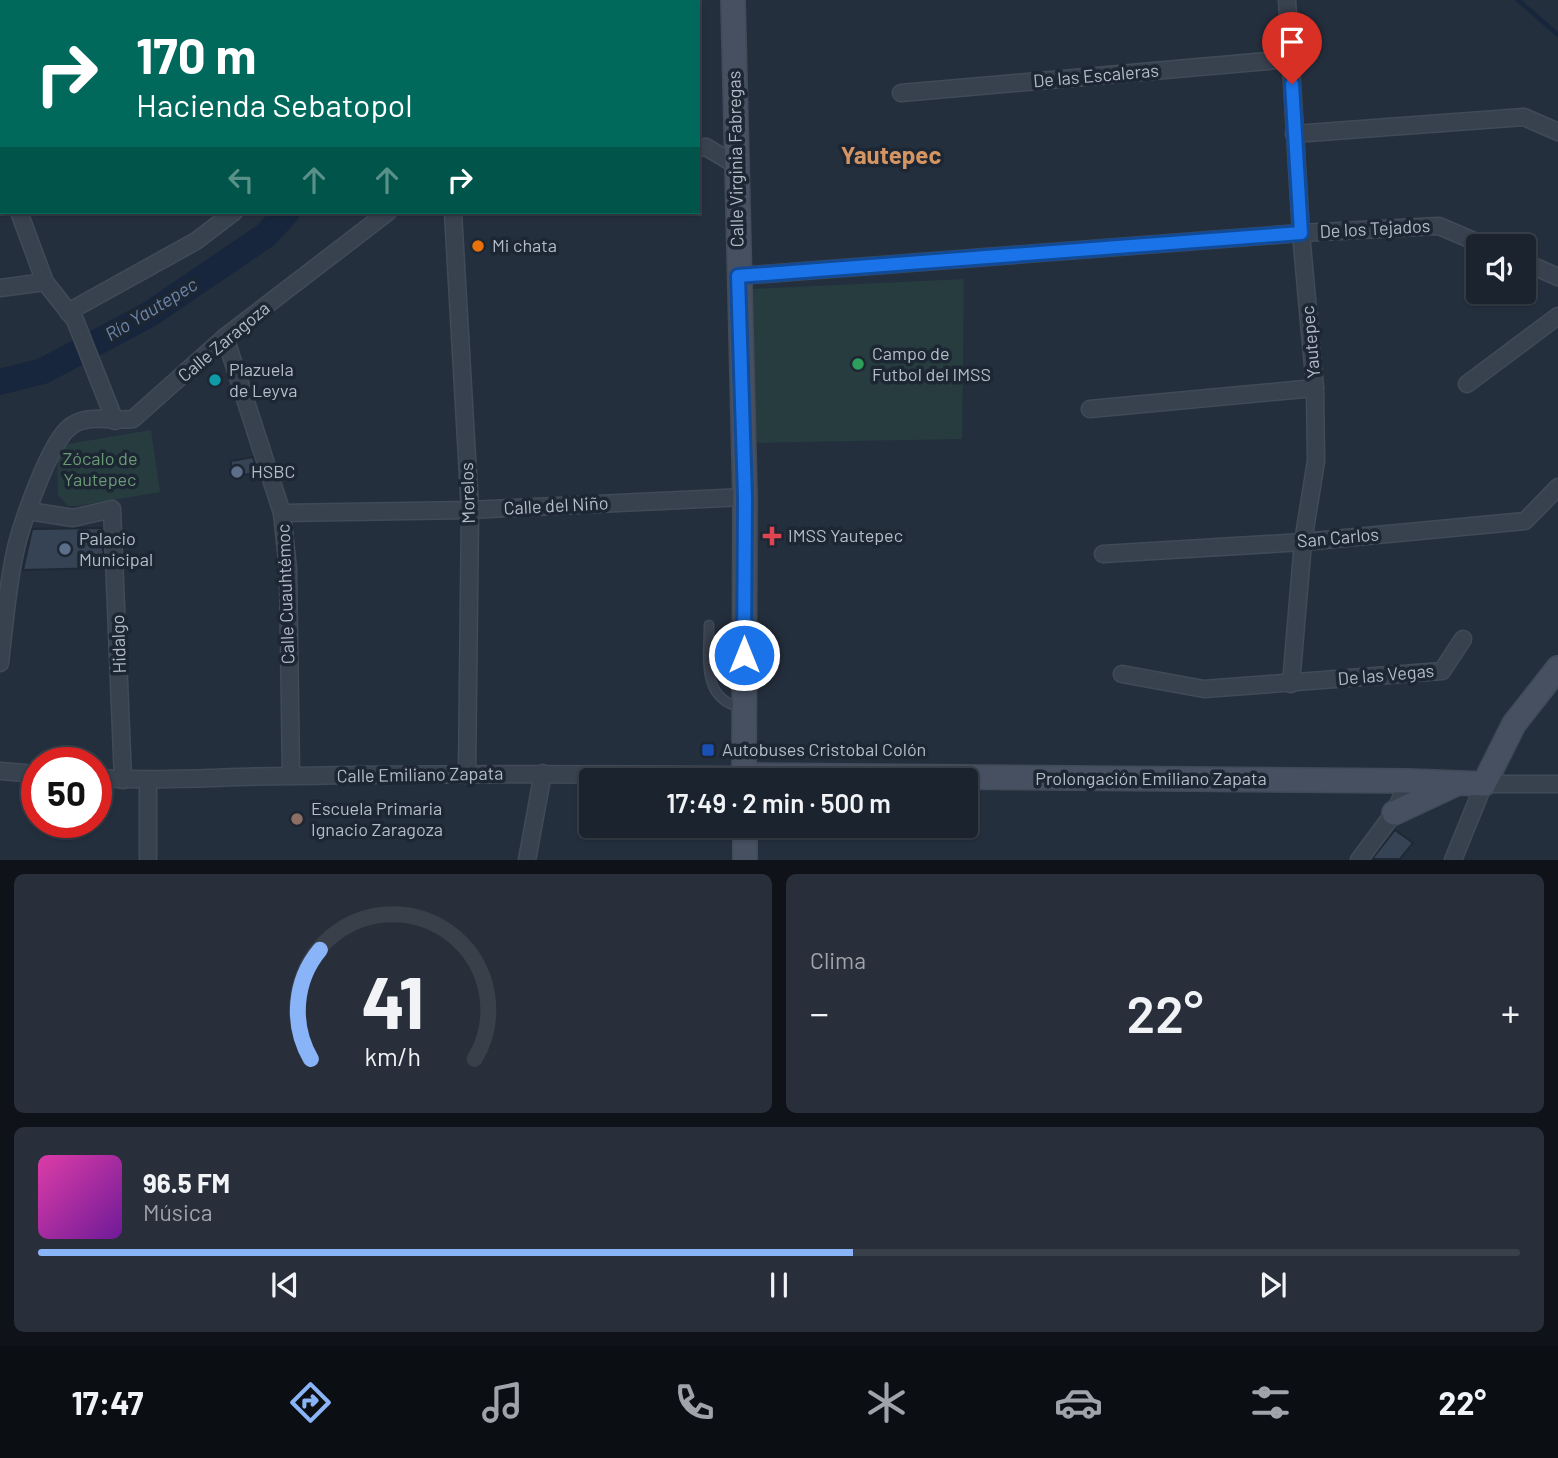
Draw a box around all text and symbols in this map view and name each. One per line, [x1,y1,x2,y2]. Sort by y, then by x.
pin [1262,12.0,1322,84]
icon: arrive [1273,23,1311,61]
text: 170 m [136,25,256,84]
icon: right [21,28,112,119]
street label: De las Escaleras [1032,59,1160,91]
street label: Calle Virginia Fabregas [722,71,748,247]
text: Hacienda Sebatopol [136,85,413,123]
district label: Yautepec [841,140,941,169]
icon: left [222,161,260,199]
icon: ahead [295,161,333,199]
icon: ahead [368,161,406,199]
icon: right [441,161,479,199]
street label: De los Tejados [1319,214,1431,242]
place label: Mi chata [492,234,557,256]
map controls [1466,234,1536,304]
button: sound [1466,234,1536,304]
marker: Mi chata [470,238,486,254]
water label: Río Yautepec [100,272,201,345]
street label: Calle Zaragoza [173,297,274,386]
street label: Yautepec [1296,305,1324,379]
place label: Campo de Futbol del IMSS [872,342,991,385]
marker: Campo de Futbol del IMSS [850,356,866,372]
place label: Plazuela de Leyva [229,358,297,401]
marker: Plazuela de Leyva [207,372,223,388]
park label: Zócalo de Yautepec [62,447,138,490]
place label: HSBC [251,460,295,482]
street label: Morelos [455,462,479,524]
marker: HSBC [229,464,245,480]
street label: Calle del Niño [503,491,609,519]
street label: San Carlos [1296,522,1380,552]
street label: Calle Cuauhtémoc [272,523,298,665]
place label: IMSS Yautepec [788,524,903,546]
marker: IMSS Yautepec [762,526,782,546]
place label: Palacio Municipal [79,527,153,570]
marker: Palacio Municipal [57,541,73,557]
street label: Hidalgo [106,614,130,674]
position arrow [707,618,781,692]
street label: De las Vegas [1337,659,1435,689]
place label: Autobuses Cristobal Colón [722,738,926,760]
marker: Autobuses Cristobal Colón [700,742,716,758]
speed limit sign: 50 [21,747,112,838]
street label: Calle Emiliano Zapata [336,762,503,786]
street label: Prolongación Emiliano Zapata [1035,767,1267,789]
text: 17:49 · 2 min · 500 m [666,787,891,818]
place label: Escuela Primaria Ignacio Zaragoza [311,797,443,840]
marker: Escuela Primaria Ignacio Zaragoza [289,811,305,827]
text: Clima [810,946,866,974]
text: 41 [362,957,424,1045]
text: 22° [1127,981,1203,1043]
text: − [810,989,829,1035]
text: + [1501,989,1520,1035]
text: km/h [365,1041,421,1071]
text: 96.5 FM [143,1167,230,1198]
text: Música [143,1198,212,1226]
icon: previous [266,1266,304,1304]
icon: pause [760,1266,798,1304]
icon: next [1254,1266,1292,1304]
icon: directions [286,1378,335,1427]
icon: music [478,1378,527,1427]
icon: phone [670,1378,719,1427]
icon: climate [862,1378,911,1427]
icon: car [1054,1378,1103,1427]
icon: filters [1246,1378,1295,1427]
text: 17:47 [72,1383,143,1421]
text: 22° [1439,1383,1486,1421]

